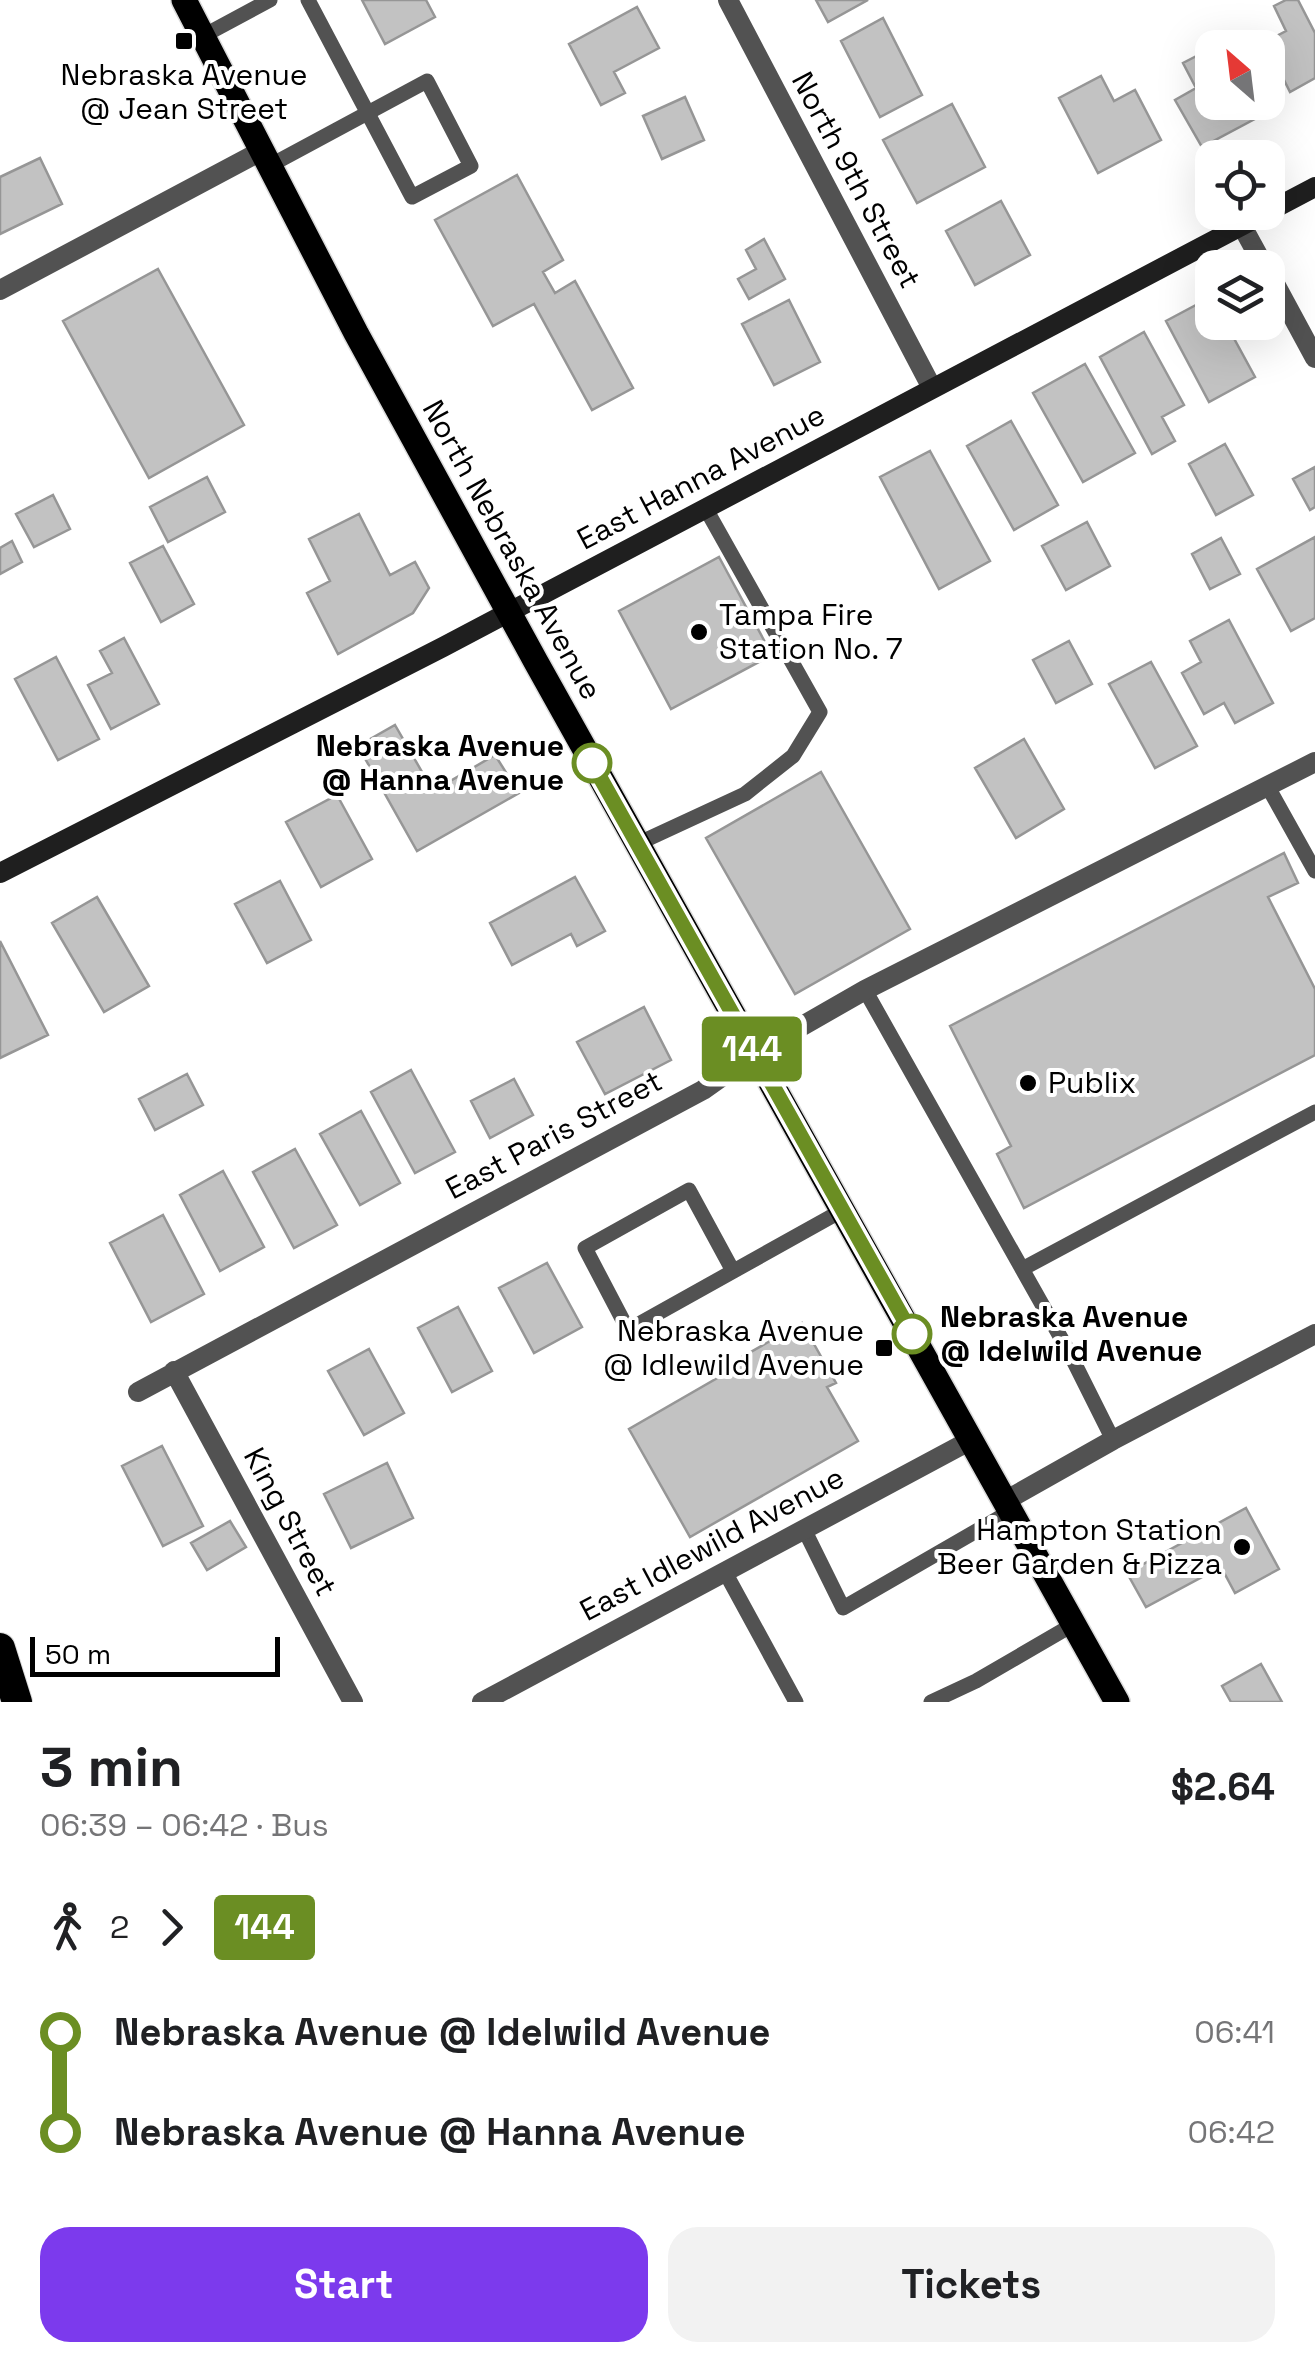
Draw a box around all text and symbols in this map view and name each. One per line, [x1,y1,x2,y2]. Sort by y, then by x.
marker: Nebraska Avenue @ Jean Street [173,30,195,52]
north arrow [1195,30,1285,120]
map controls [1195,30,1285,340]
place label: Nebraska Avenue @ Jean Street [60,55,308,128]
street label: North 9th Street [783,65,930,295]
button: locate [1195,140,1285,230]
button: layers [1195,250,1285,340]
street label: North Nebraska Avenue [414,393,611,706]
street label: East Hanna Avenue [570,395,831,558]
place label: Tampa Fire Station No. 7 [719,595,903,668]
marker: Tampa Fire Station No. 7 [688,621,710,643]
place label: Nebraska Avenue @ Hanna Avenue [316,726,564,799]
marker: Nebraska Avenue @ Hanna Avenue [573,744,611,782]
line badge: 144 [694,1016,810,1082]
text: 144 [722,1027,782,1071]
street label: East Paris Street [439,1061,669,1208]
place label: Publix [1048,1063,1136,1102]
marker: Publix [1017,1072,1039,1094]
place label: Nebraska Avenue @ Idelwild Avenue [940,1297,1202,1370]
place label: Nebraska Avenue @ Idlewild Avenue [603,1311,864,1384]
marker: Nebraska Avenue @ Idelwild Avenue [893,1315,931,1353]
marker: Nebraska Avenue @ Idlewild Avenue [873,1337,895,1359]
street label: King Street [235,1441,346,1603]
street label: East Idlewild Avenue [573,1457,851,1630]
place label: Hampton Station Beer Garden & Pizza [937,1510,1222,1583]
marker: Hampton Station Beer Garden & Pizza [1231,1536,1253,1558]
scale bar [30,1632,280,1676]
text: 50 m [45,1636,111,1672]
text: 3 min [40,1732,183,1802]
text: $2.64 [1171,1763,1275,1811]
text: 06:39 – 06:42 · Bus [40,1805,329,1845]
icon: walk [40,1900,95,1955]
icon: forward [144,1900,199,1955]
text: 144 [234,1905,295,1949]
text: 2 [110,1907,129,1947]
text: Nebraska Avenue @ Idelwild Avenue [114,2008,771,2056]
text: 06:41 [1194,2012,1275,2052]
text: Nebraska Avenue @ Hanna Avenue [114,2108,746,2156]
text: 06:42 [1188,2112,1275,2152]
button: Start [40,2227,648,2342]
button: Tickets [668,2227,1275,2342]

